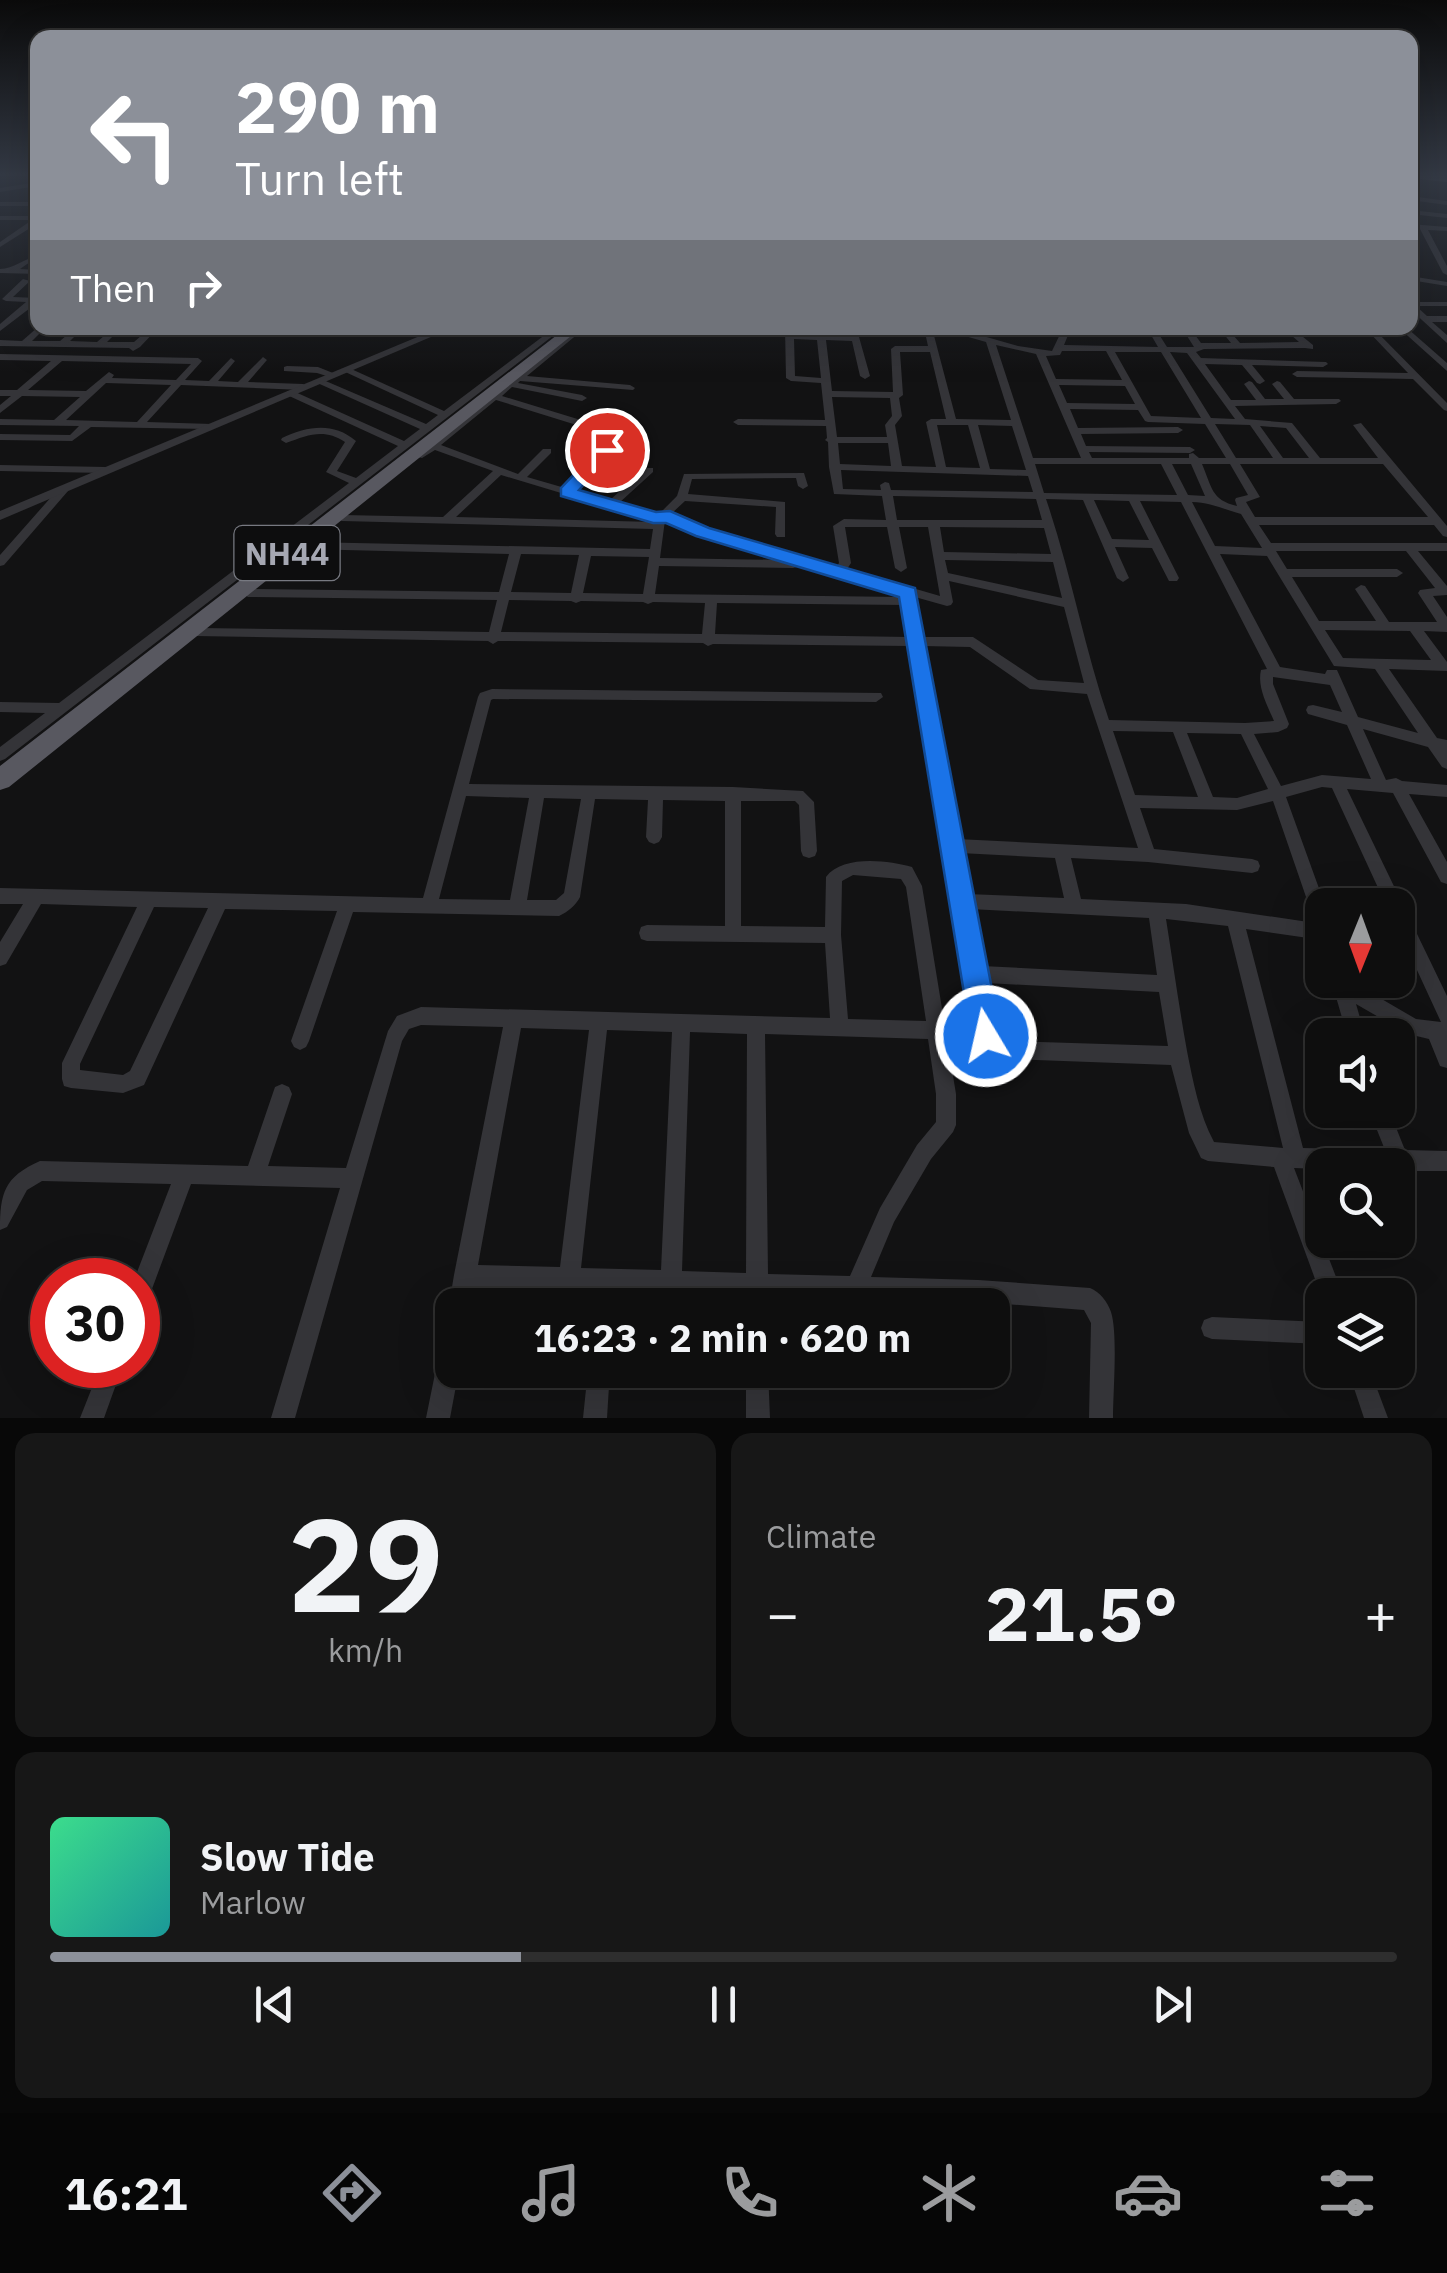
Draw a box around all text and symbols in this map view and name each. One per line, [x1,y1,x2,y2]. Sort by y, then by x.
text: 290 m [235,61,440,152]
icon: left [70,70,200,200]
text: Turn left [235,149,404,207]
icon: right [176,260,231,315]
text: Then [70,263,156,312]
pin [565,408,650,493]
icon: arrive [580,423,635,478]
road number: NH44 [234,526,340,580]
north arrow [1305,888,1415,998]
map controls [1305,888,1415,1388]
position arrow [934,984,1038,1088]
button: sound [1305,1018,1415,1128]
button: search [1305,1148,1415,1258]
speed limit sign: 30 [30,1258,160,1388]
button: layers [1305,1278,1415,1388]
text: 16:23 · 2 min · 620 m [534,1313,911,1362]
text: 29 [287,1479,444,1648]
text: Climate [766,1515,876,1557]
text: 21.5° [985,1564,1178,1662]
text: − [766,1578,799,1649]
text: + [1364,1578,1397,1649]
text: km/h [328,1629,403,1671]
text: Slow Tide [200,1832,375,1881]
text: Marlow [200,1881,306,1923]
icon: previous [247,1977,302,2032]
icon: pause [696,1977,751,2032]
icon: next [1145,1977,1200,2032]
icon: directions [317,2158,387,2228]
icon: music [516,2158,586,2228]
icon: phone [715,2158,785,2228]
icon: climate [914,2158,984,2228]
icon: car [1113,2158,1183,2228]
icon: filters [1312,2158,1382,2228]
text: 16:21 [65,2164,187,2222]

